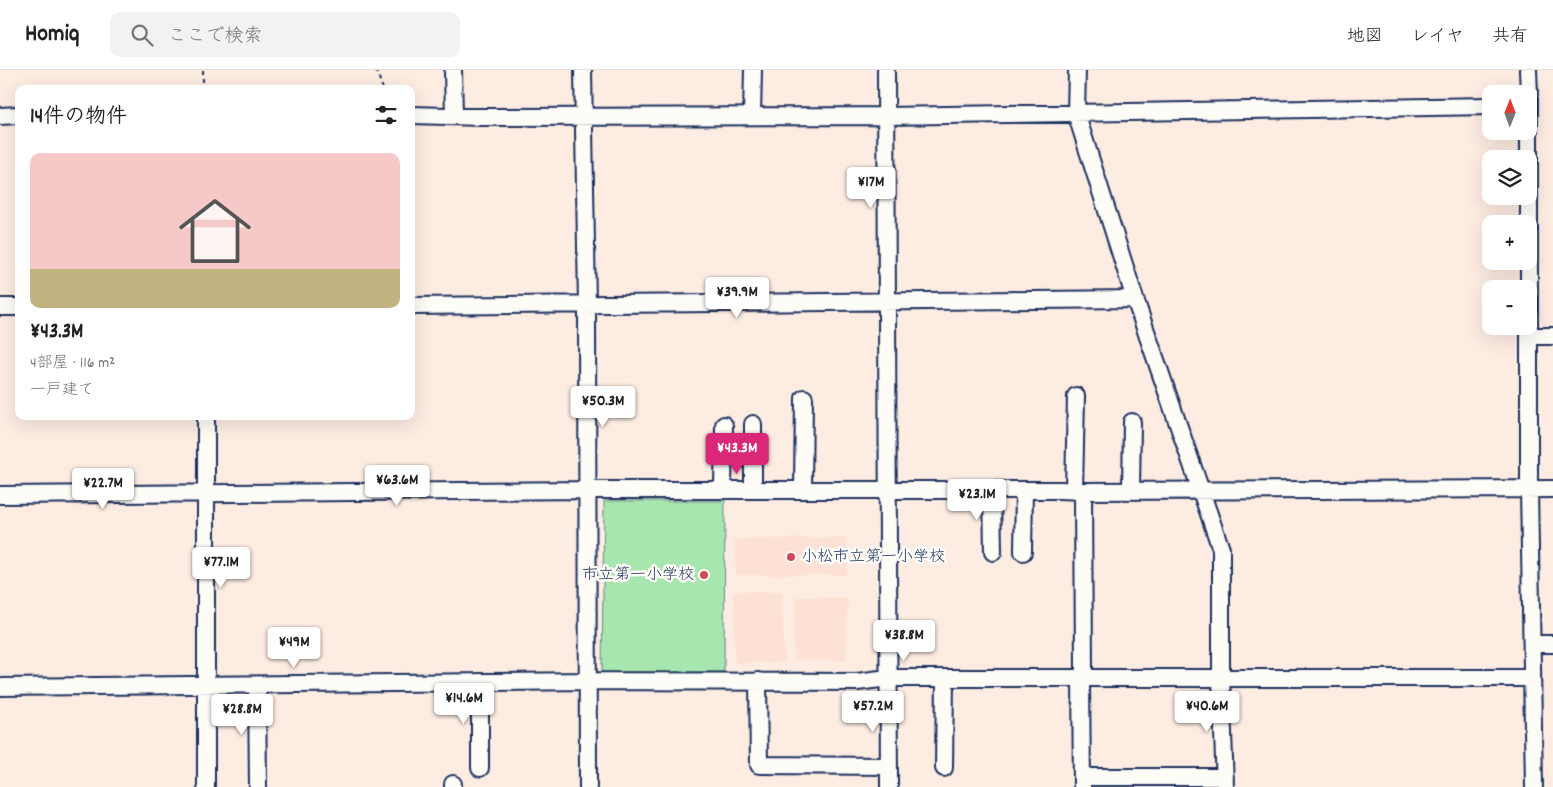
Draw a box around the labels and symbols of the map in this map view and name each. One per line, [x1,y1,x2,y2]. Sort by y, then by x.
north arrow [1482,85,1538,140]
pin: ¥17M [841,166,901,209]
pin: ¥39.9M [696,276,778,319]
pin: ¥50.3M [562,386,644,428]
pin: ¥43.3M [696,432,778,475]
pin: ¥63.6M [356,464,438,507]
pin: ¥22.7M [62,468,144,510]
pin: ¥23.1M [936,478,1018,521]
pin: ¥77.1M [180,546,262,589]
place label: 小松市立第一小学校 [801,546,945,569]
marker: 小松市立第一小学校 [785,551,797,563]
place label: 市立第一小学校 [582,564,694,587]
marker: 市立第一小学校 [698,569,710,581]
pin: ¥38.8M [863,620,945,662]
pin: ¥49M [264,626,324,669]
pin: ¥14.6M [423,682,505,725]
pin: ¥57.2M [832,690,914,733]
pin: ¥40.6M [1166,690,1248,733]
pin: ¥28.8M [201,694,283,736]

